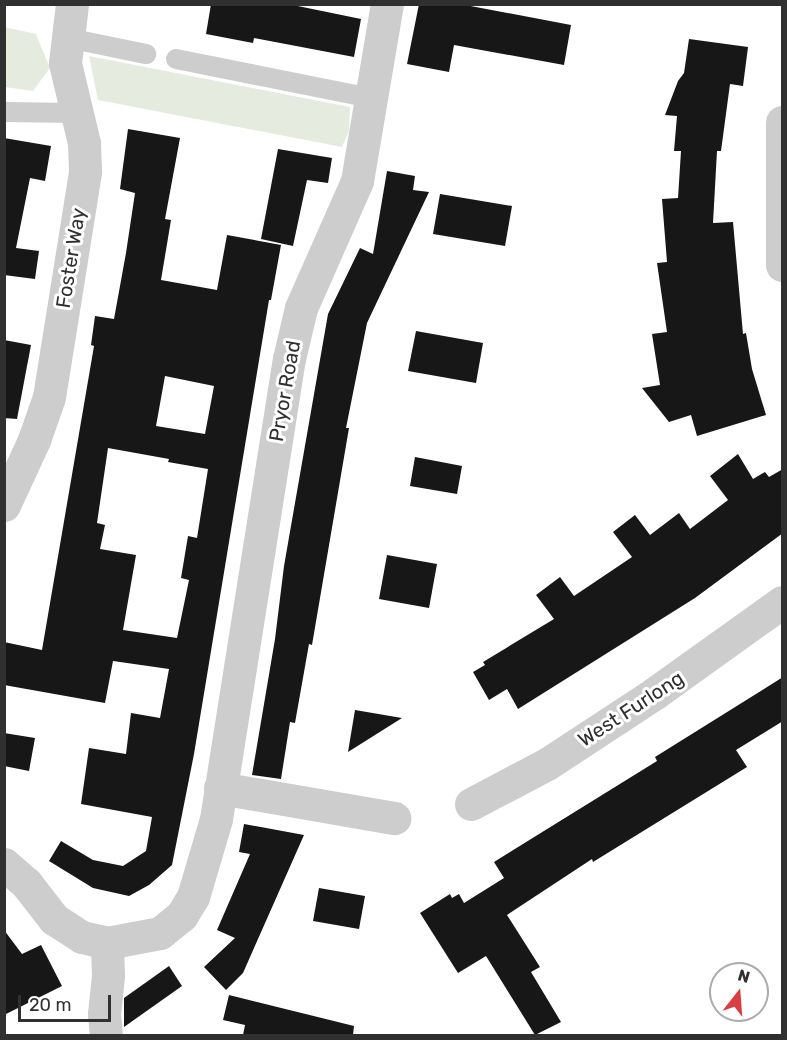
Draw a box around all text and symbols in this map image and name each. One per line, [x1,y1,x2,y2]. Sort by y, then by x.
street label: Foster Way [51,206,91,310]
street label: Pryor Road [264,338,306,444]
street label: West Furlong [574,666,688,752]
north arrow [709,962,769,1022]
text: N [736,965,752,987]
scale bar [21,983,114,1021]
text: 20 m [29,994,71,1016]

